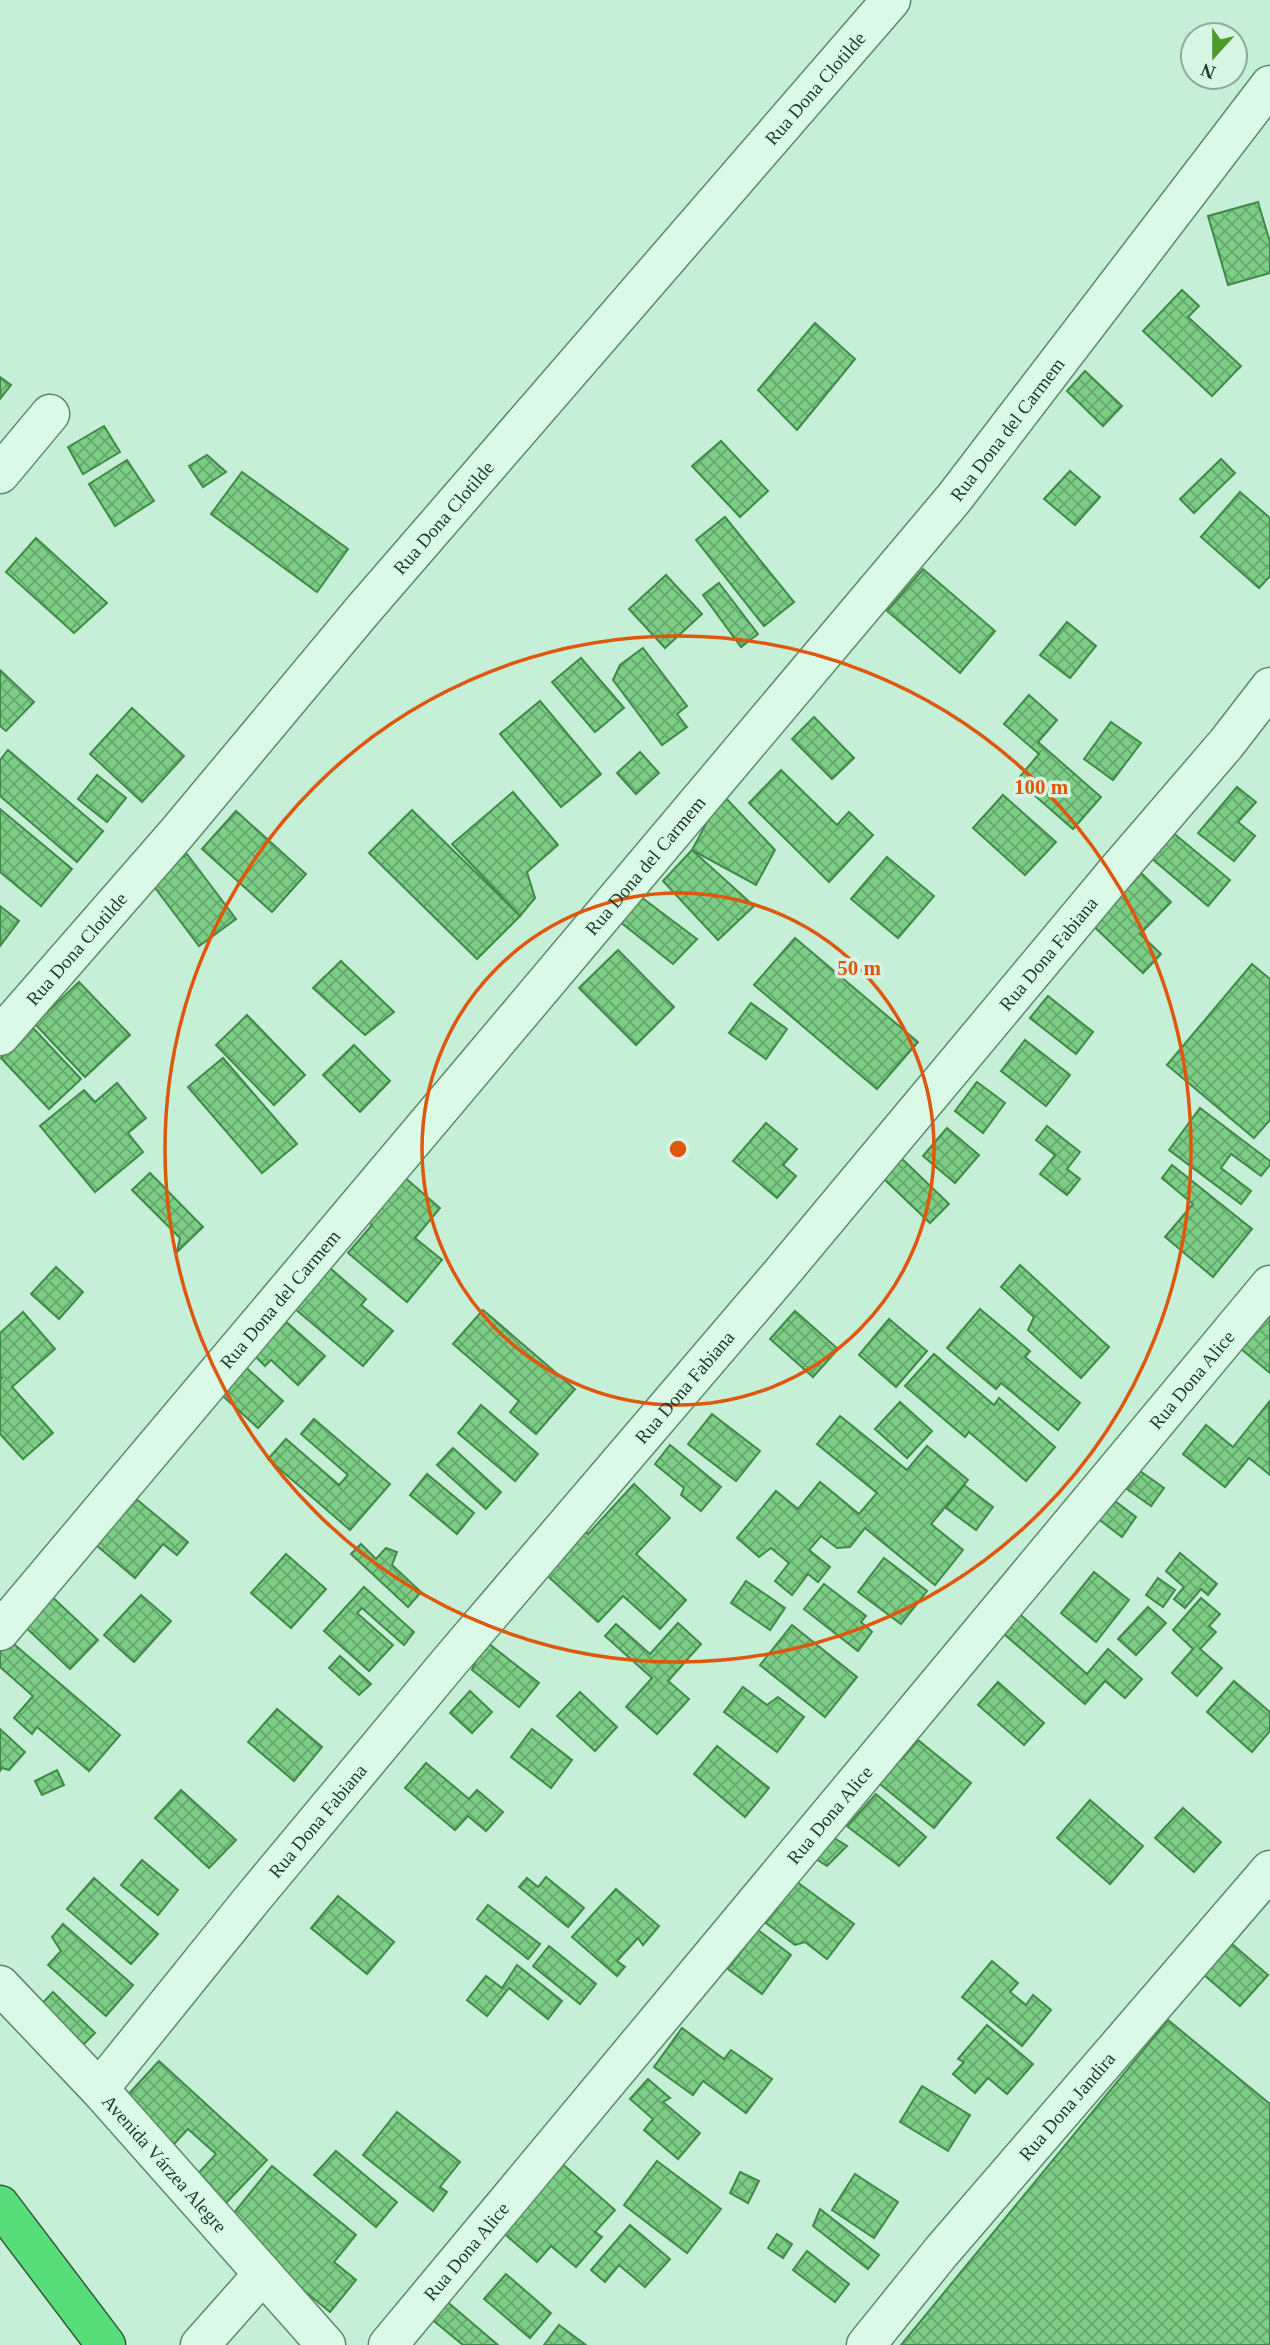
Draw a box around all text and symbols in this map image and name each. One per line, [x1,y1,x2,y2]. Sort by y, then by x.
north arrow [1179,21,1249,91]
street label: Rua Dona Clotilde [761,28,870,149]
text: N [1198,59,1218,84]
street label: Rua Dona del Carmem [946,353,1069,505]
street label: Rua Dona Clotilde [389,457,498,579]
text: 100 m [1014,775,1069,799]
street label: Rua Dona del Carmem [581,792,710,939]
street label: Rua Dona Clotilde [22,888,131,1010]
street label: Rua Dona Fabiana [995,892,1102,1015]
text: 50 m [837,956,881,980]
centre of rings [666,1137,690,1161]
street label: Rua Dona del Carmem [216,1226,344,1373]
street label: Rua Dona Fabiana [631,1326,739,1448]
street label: Rua Dona Alice [1145,1326,1239,1433]
street label: Rua Dona Fabiana [264,1759,371,1882]
street label: Rua Dona Alice [783,1762,877,1868]
street label: Rua Dona Jandira [1015,2048,1120,2165]
street label: Avenida Várzea Alegre [98,2091,231,2237]
street label: Rua Dona Alice [420,2198,513,2305]

